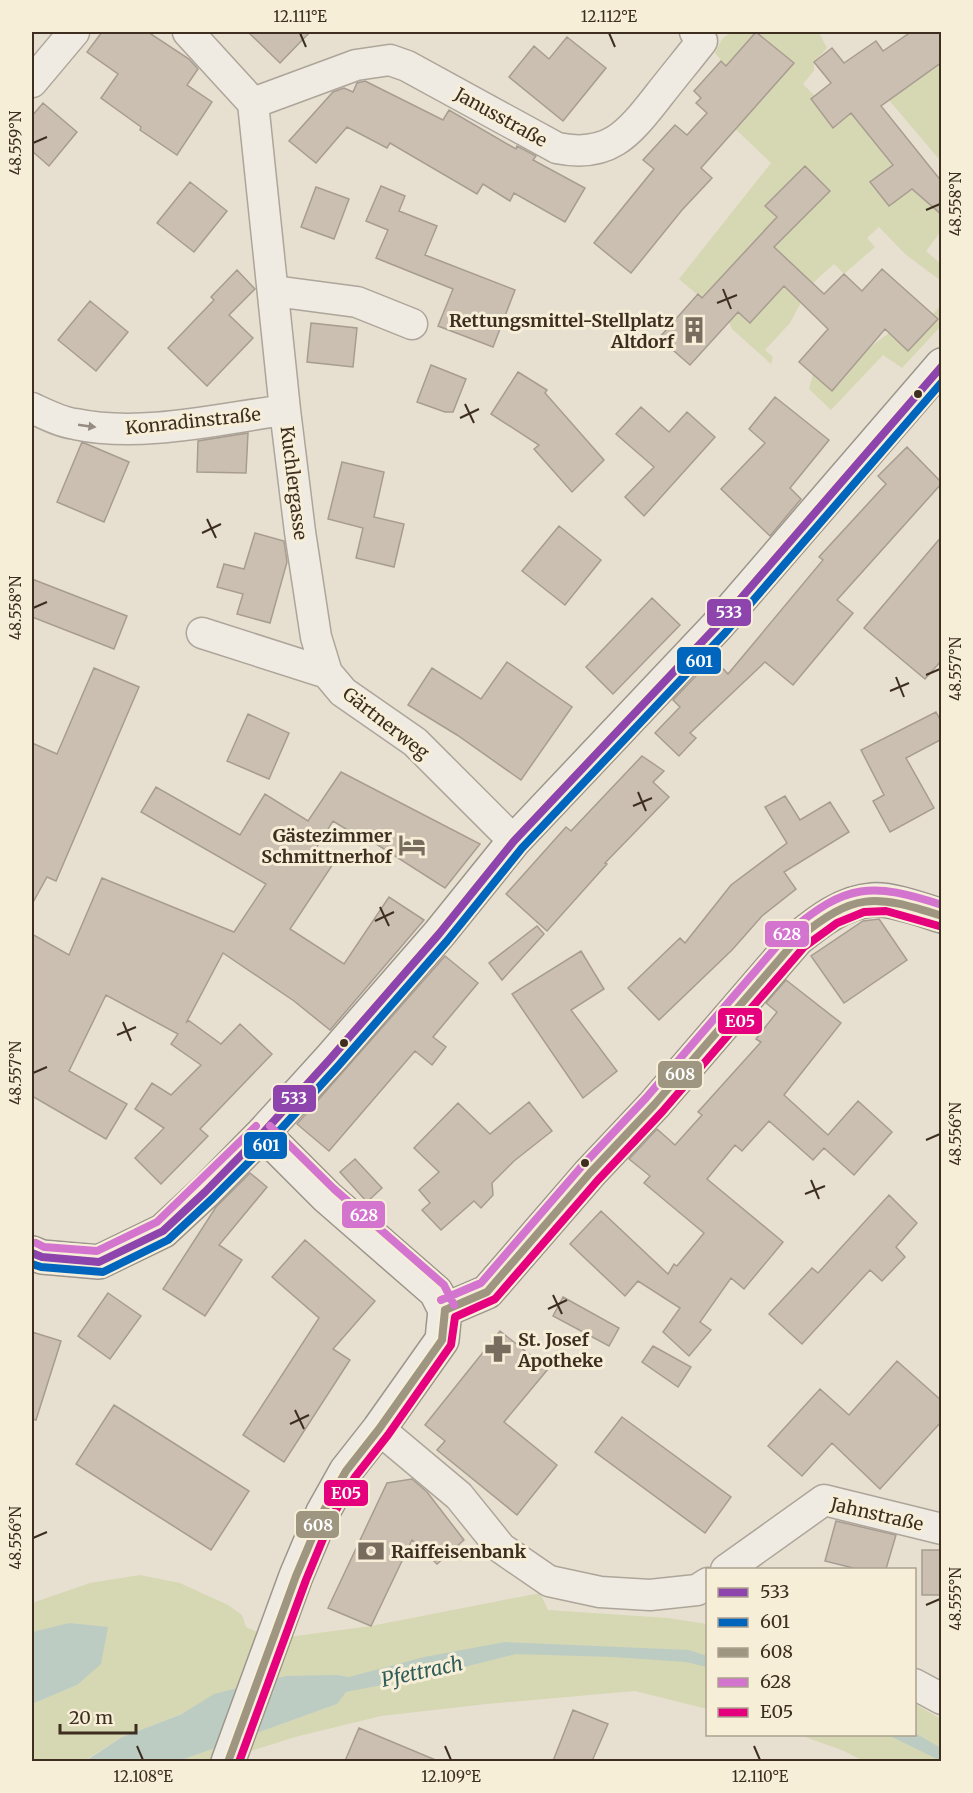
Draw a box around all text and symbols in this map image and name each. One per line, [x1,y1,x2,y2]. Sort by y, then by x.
text: 12.111°E [273,7,327,26]
text: 12.112°E [581,7,638,26]
street label: Janusstraße [450,82,551,152]
text: 48.559°N [6,110,25,175]
text: 48.558°N [946,171,965,236]
place label: Rettungsmittel-Stellplatz Altdorf [449,309,675,353]
building icon: Rettungsmittel-Stellplatz Altdorf [679,315,709,345]
unlabelled marker [912,388,924,400]
street label: Konradinstraße [124,402,262,440]
one-way arrow [78,422,97,431]
street label: Kuchlergasse [276,425,312,541]
text: 48.558°N [6,575,25,640]
line badge: 533 [706,598,752,627]
text: 533 [716,602,742,622]
text: 48.557°N [946,637,965,701]
line badge: 601 [676,646,722,675]
text: 601 [685,651,713,671]
street label: Gärtnerweg [338,682,434,764]
place label: Gästezimmer Schmittnerhof [261,824,393,868]
hotel icon: Gästezimmer Schmittnerhof [397,830,427,860]
line badge: 628 [764,920,810,948]
text: 628 [773,924,801,944]
line badge: E05 [717,1007,763,1035]
text: E05 [725,1011,755,1031]
unlabelled marker [338,1037,350,1049]
text: 48.557°N [6,1041,25,1105]
line badge: 608 [657,1060,703,1089]
text: 608 [665,1064,695,1084]
line badge: 533 [272,1084,317,1113]
text: 533 [281,1088,307,1108]
text: 48.556°N [946,1102,965,1166]
line badge: 601 [243,1131,288,1160]
text: 601 [252,1135,280,1155]
unlabelled marker [579,1157,591,1169]
line badge: 628 [341,1200,386,1229]
text: 628 [350,1205,378,1225]
place label: St. Josef Apotheke [517,1328,603,1372]
pharmacy icon: St. Josef Apotheke [483,1334,513,1364]
line badge: E05 [323,1479,369,1507]
text: E05 [331,1483,361,1503]
street label: Jahnstraße [827,1492,926,1536]
text: 48.556°N [6,1506,25,1570]
line badge: 608 [295,1510,340,1539]
text: 608 [303,1515,333,1535]
bank icon: Raiffeisenbank [356,1536,386,1566]
place label: Raiffeisenbank [391,1540,527,1563]
text: 48.555°N [946,1567,965,1631]
legend [706,1568,916,1736]
text: 533 [760,1580,789,1603]
text: 601 [760,1610,790,1633]
text: 608 [760,1640,793,1663]
water label: Pfettrach [379,1650,465,1692]
text: 628 [760,1670,791,1693]
scale bar [60,1697,136,1735]
text: E05 [760,1700,793,1723]
text: 20 m [69,1706,113,1729]
text: 12.108°E [113,1767,173,1786]
text: 12.109°E [421,1767,481,1786]
text: 12.110°E [732,1767,789,1786]

